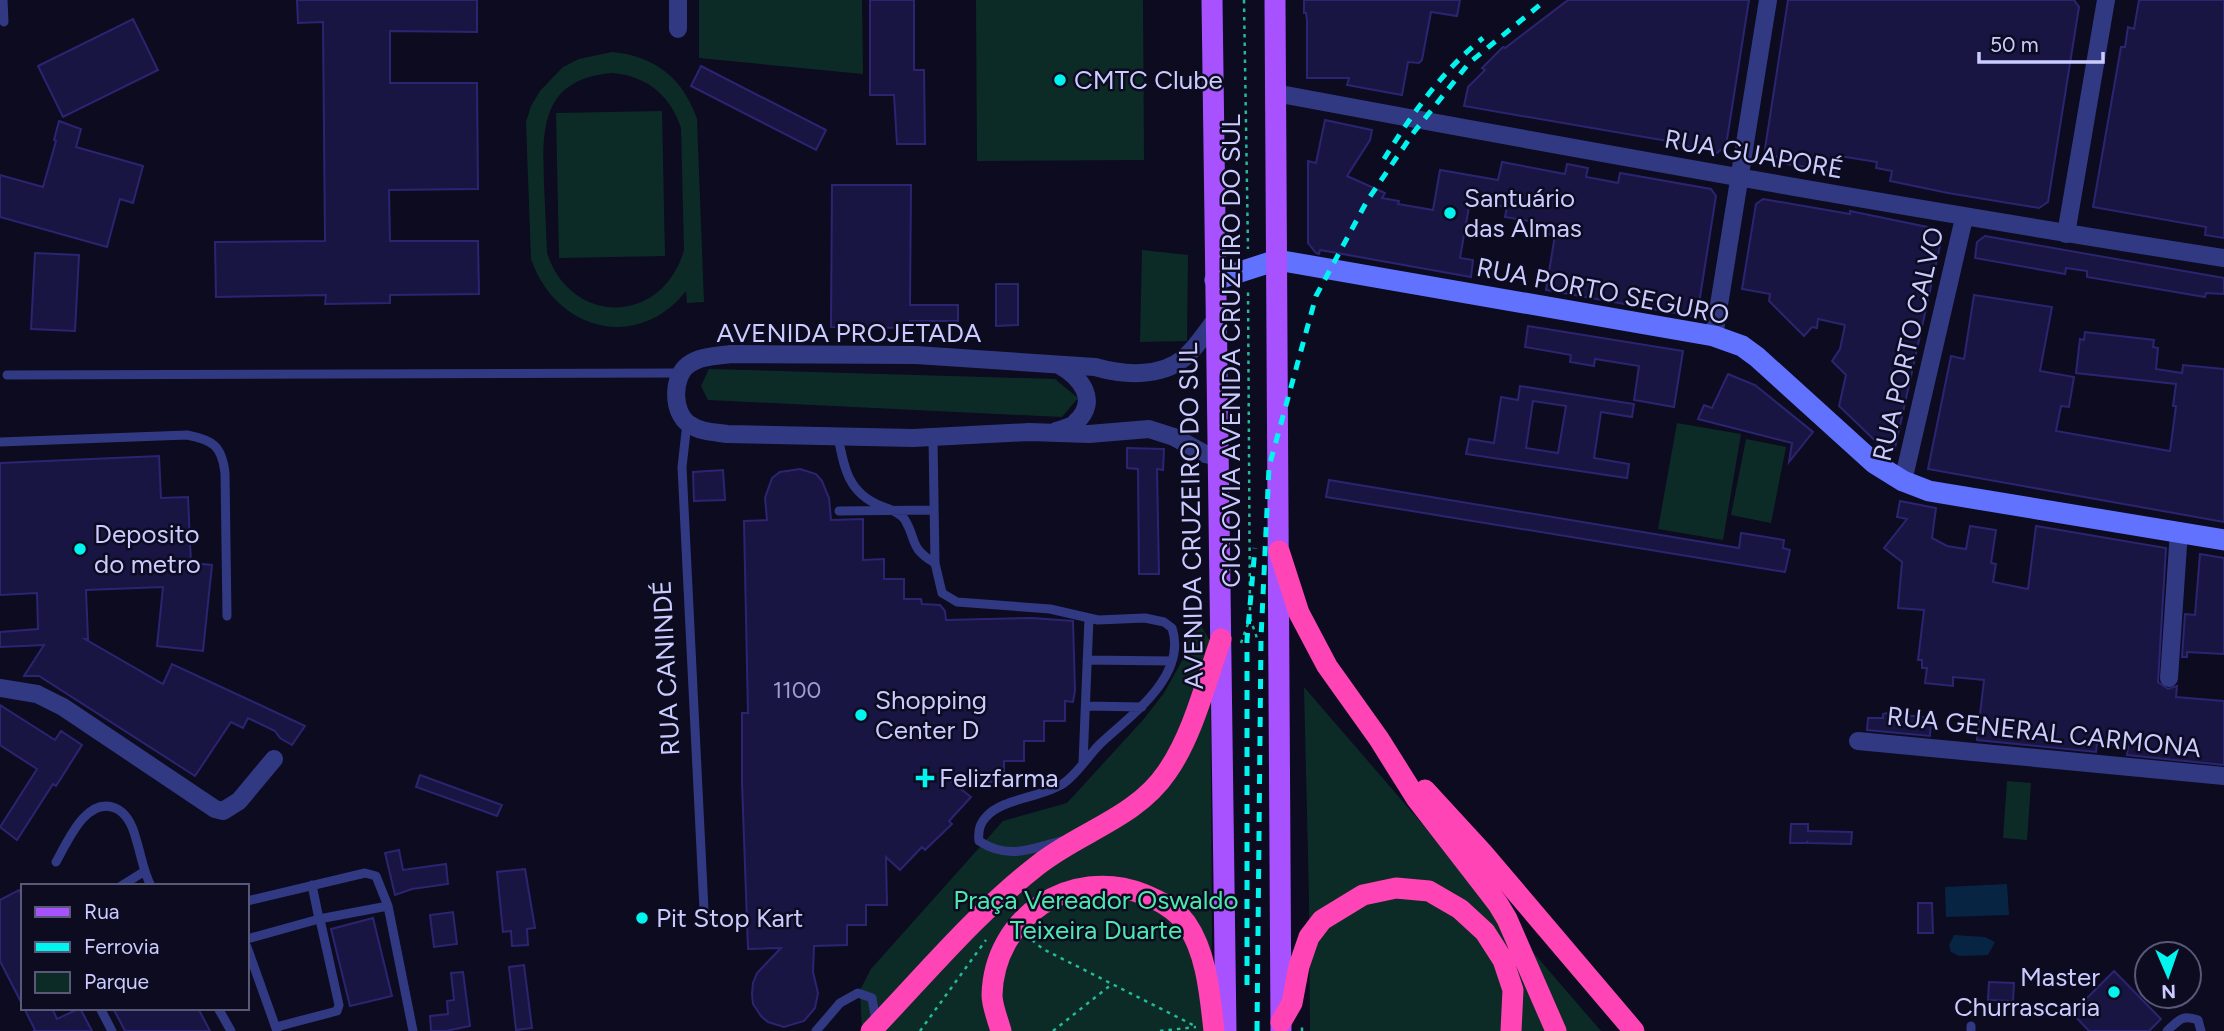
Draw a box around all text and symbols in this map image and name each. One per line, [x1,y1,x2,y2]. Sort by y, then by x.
scale bar [1979,21,2103,65]
text: 50 m [1990,32,2039,57]
place label: CMTC Clube [1074,64,1223,96]
marker: CMTC Clube [1052,72,1068,88]
street label: CICLOVIA AVENIDA CRUZEIRO DO SUL [1215,114,1247,588]
street label: RUA GUAPORÉ [1662,122,1846,186]
place label: Santuário das Almas [1464,182,1582,244]
marker: Santuário das Almas [1442,205,1458,221]
street label: RUA PORTO CALVO [1866,224,1950,464]
street label: RUA PORTO SEGURO [1474,251,1732,331]
street label: AVENIDA PROJETADA [717,317,982,349]
street label: AVENIDA CRUZEIRO DO SUL [1172,342,1210,690]
place label: Deposito do metro [94,518,201,580]
marker: Deposito do metro [72,541,88,557]
street label: RUA CANINDÉ [645,579,687,757]
house number: 1100 [773,676,821,704]
place label: Shopping Center D [875,684,987,746]
street label: RUA GENERAL CARMONA [1885,700,2203,764]
marker: Shopping Center D [853,707,869,723]
place label: Felizfarma [939,762,1059,794]
marker: Felizfarma [917,770,933,786]
legend [21,884,248,1010]
park label: Praça Vereador Oswaldo Teixeira Duarte [953,884,1239,946]
text: Rua [84,899,120,924]
place label: Pit Stop Kart [656,902,804,934]
marker: Pit Stop Kart [634,910,650,926]
text: Ferrovia [84,934,159,959]
north arrow [2133,940,2203,1010]
place label: Master Churrascaria [1954,961,2100,1023]
text: Parque [84,969,149,994]
text: N [2161,980,2176,1003]
marker: Master Churrascaria [2106,984,2122,1000]

